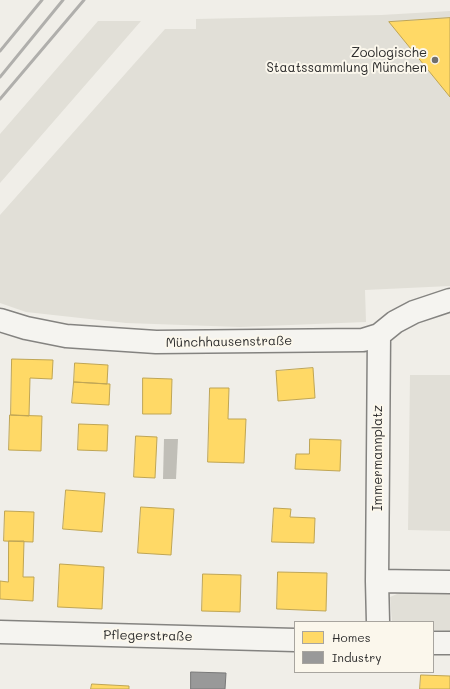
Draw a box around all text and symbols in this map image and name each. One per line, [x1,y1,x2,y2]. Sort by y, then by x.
place label: Zoologische Staatssammlung München [266,45,427,76]
marker: Zoologische Staatssammlung München [430,55,440,65]
street label: Münchhausenstraße [166,333,292,351]
street label: Immermannplatz [370,405,386,511]
legend [294,621,434,673]
street label: Pflegerstraße [103,627,193,645]
text: Homes [332,629,371,645]
text: Industry [332,649,381,665]

